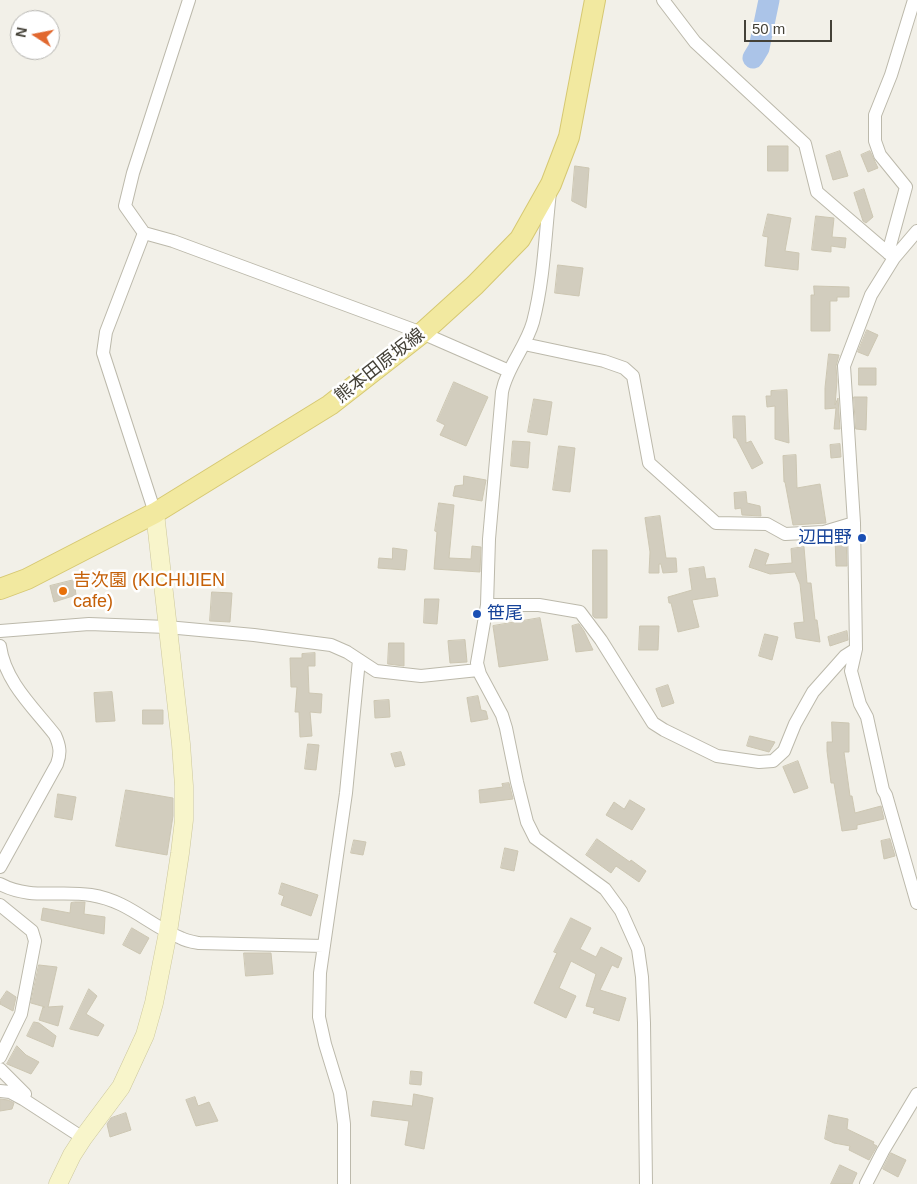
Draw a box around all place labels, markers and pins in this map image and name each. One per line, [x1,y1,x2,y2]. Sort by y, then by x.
place label: 辺田野 [798,527,852,549]
marker: 辺田野 [856,532,868,544]
place label: 吉次園 (KICHIJIEN cafe) [73,570,225,612]
marker: 吉次園 (KICHIJIEN cafe) [57,585,69,597]
place label: 笹尾 [487,603,523,625]
marker: 笹尾 [471,608,483,620]

